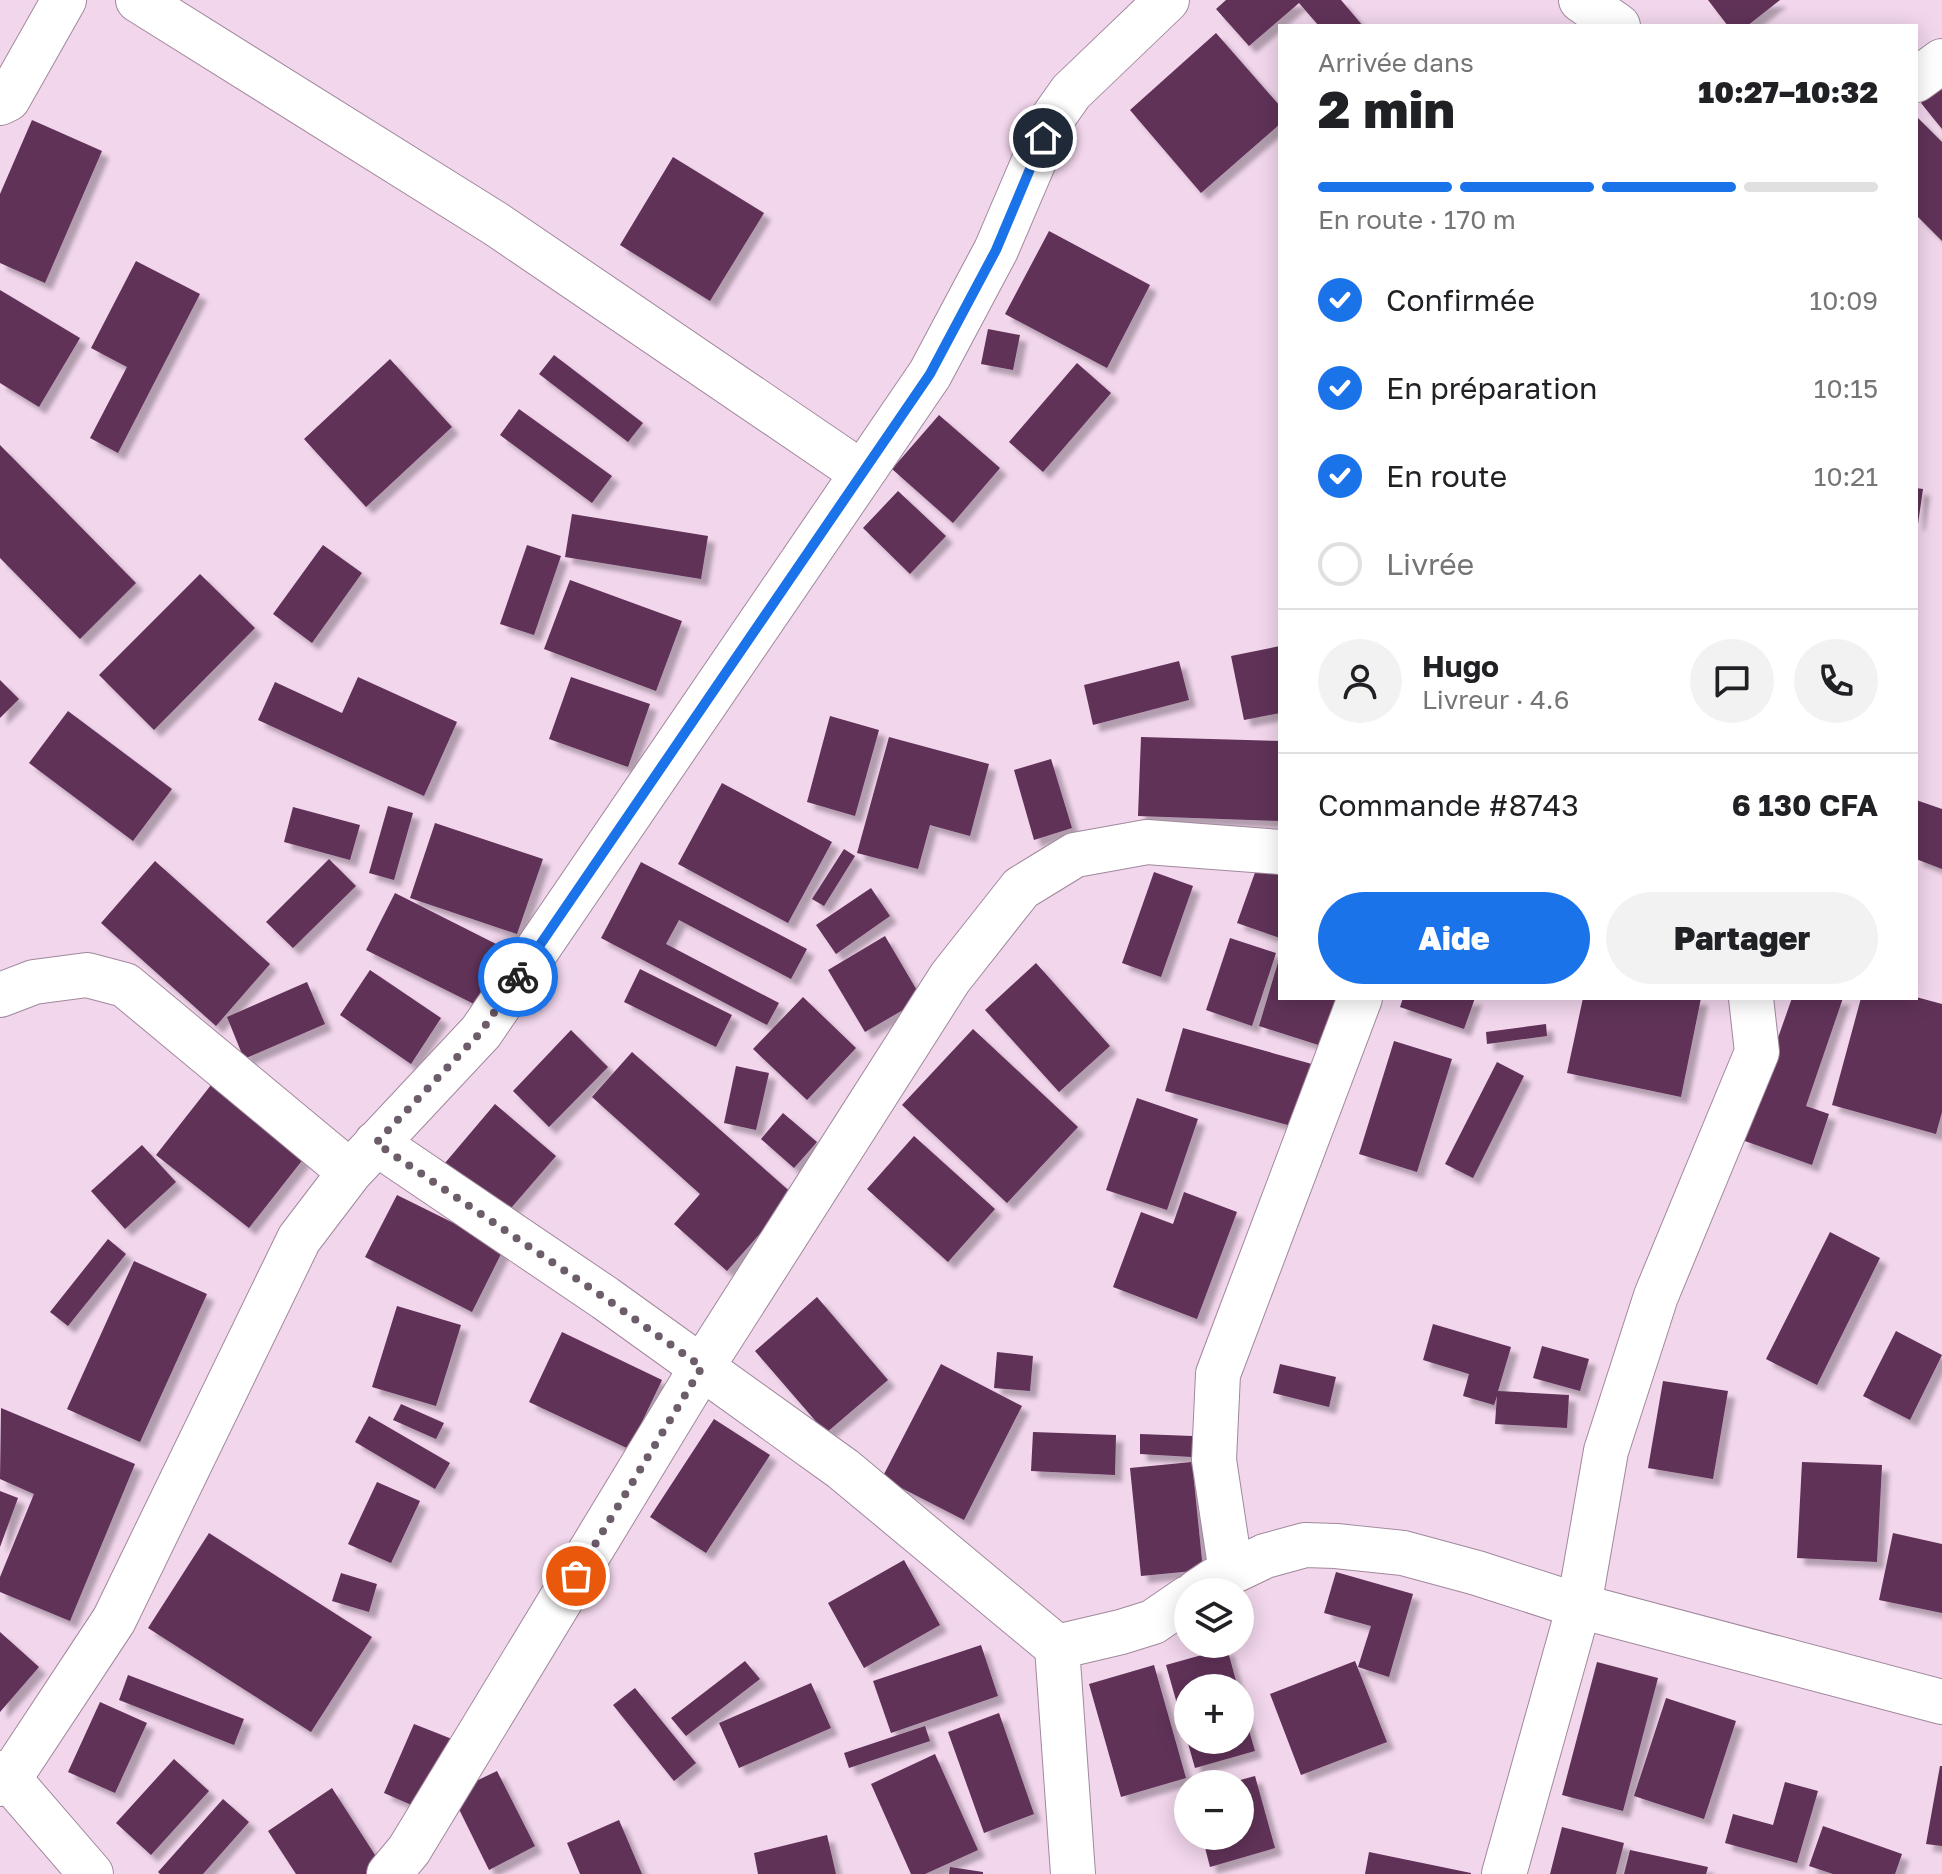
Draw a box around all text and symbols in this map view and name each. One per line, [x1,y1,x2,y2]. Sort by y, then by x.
text: Arrivée dans [1318,47,1474,78]
text: 10:27–10:32 [1698,74,1878,110]
text: 2 min [1318,77,1455,139]
pin [1009,104,1077,172]
icon: home [1021,116,1065,160]
text: En route · 170 m [1318,204,1516,235]
icon: check [1318,278,1362,322]
text: Confirmée [1386,282,1535,318]
text: 10:09 [1810,285,1878,316]
icon: check [1318,366,1362,410]
text: En préparation [1386,370,1597,406]
text: 10:15 [1814,373,1878,404]
icon: check [1318,454,1362,498]
text: En route [1386,458,1507,494]
text: 10:21 [1814,461,1878,492]
text: Livrée [1386,546,1474,582]
button: person [1318,639,1402,723]
button: chat [1690,639,1774,723]
button: phone [1794,639,1878,723]
text: Hugo [1422,648,1499,684]
text: Livreur · 4.6 [1422,684,1569,715]
text: Commande #8743 [1318,787,1579,823]
text: 6 130 CFA [1732,787,1878,823]
button: Aide [1318,892,1590,984]
button: Partager [1606,892,1878,984]
courier [478,937,558,1017]
icon: bike [496,955,540,999]
pin [542,1542,610,1610]
icon: bag [554,1554,598,1598]
map controls [1174,1578,1254,1850]
button: layers [1174,1578,1254,1658]
button: + [1174,1674,1254,1754]
button: − [1174,1770,1254,1850]

